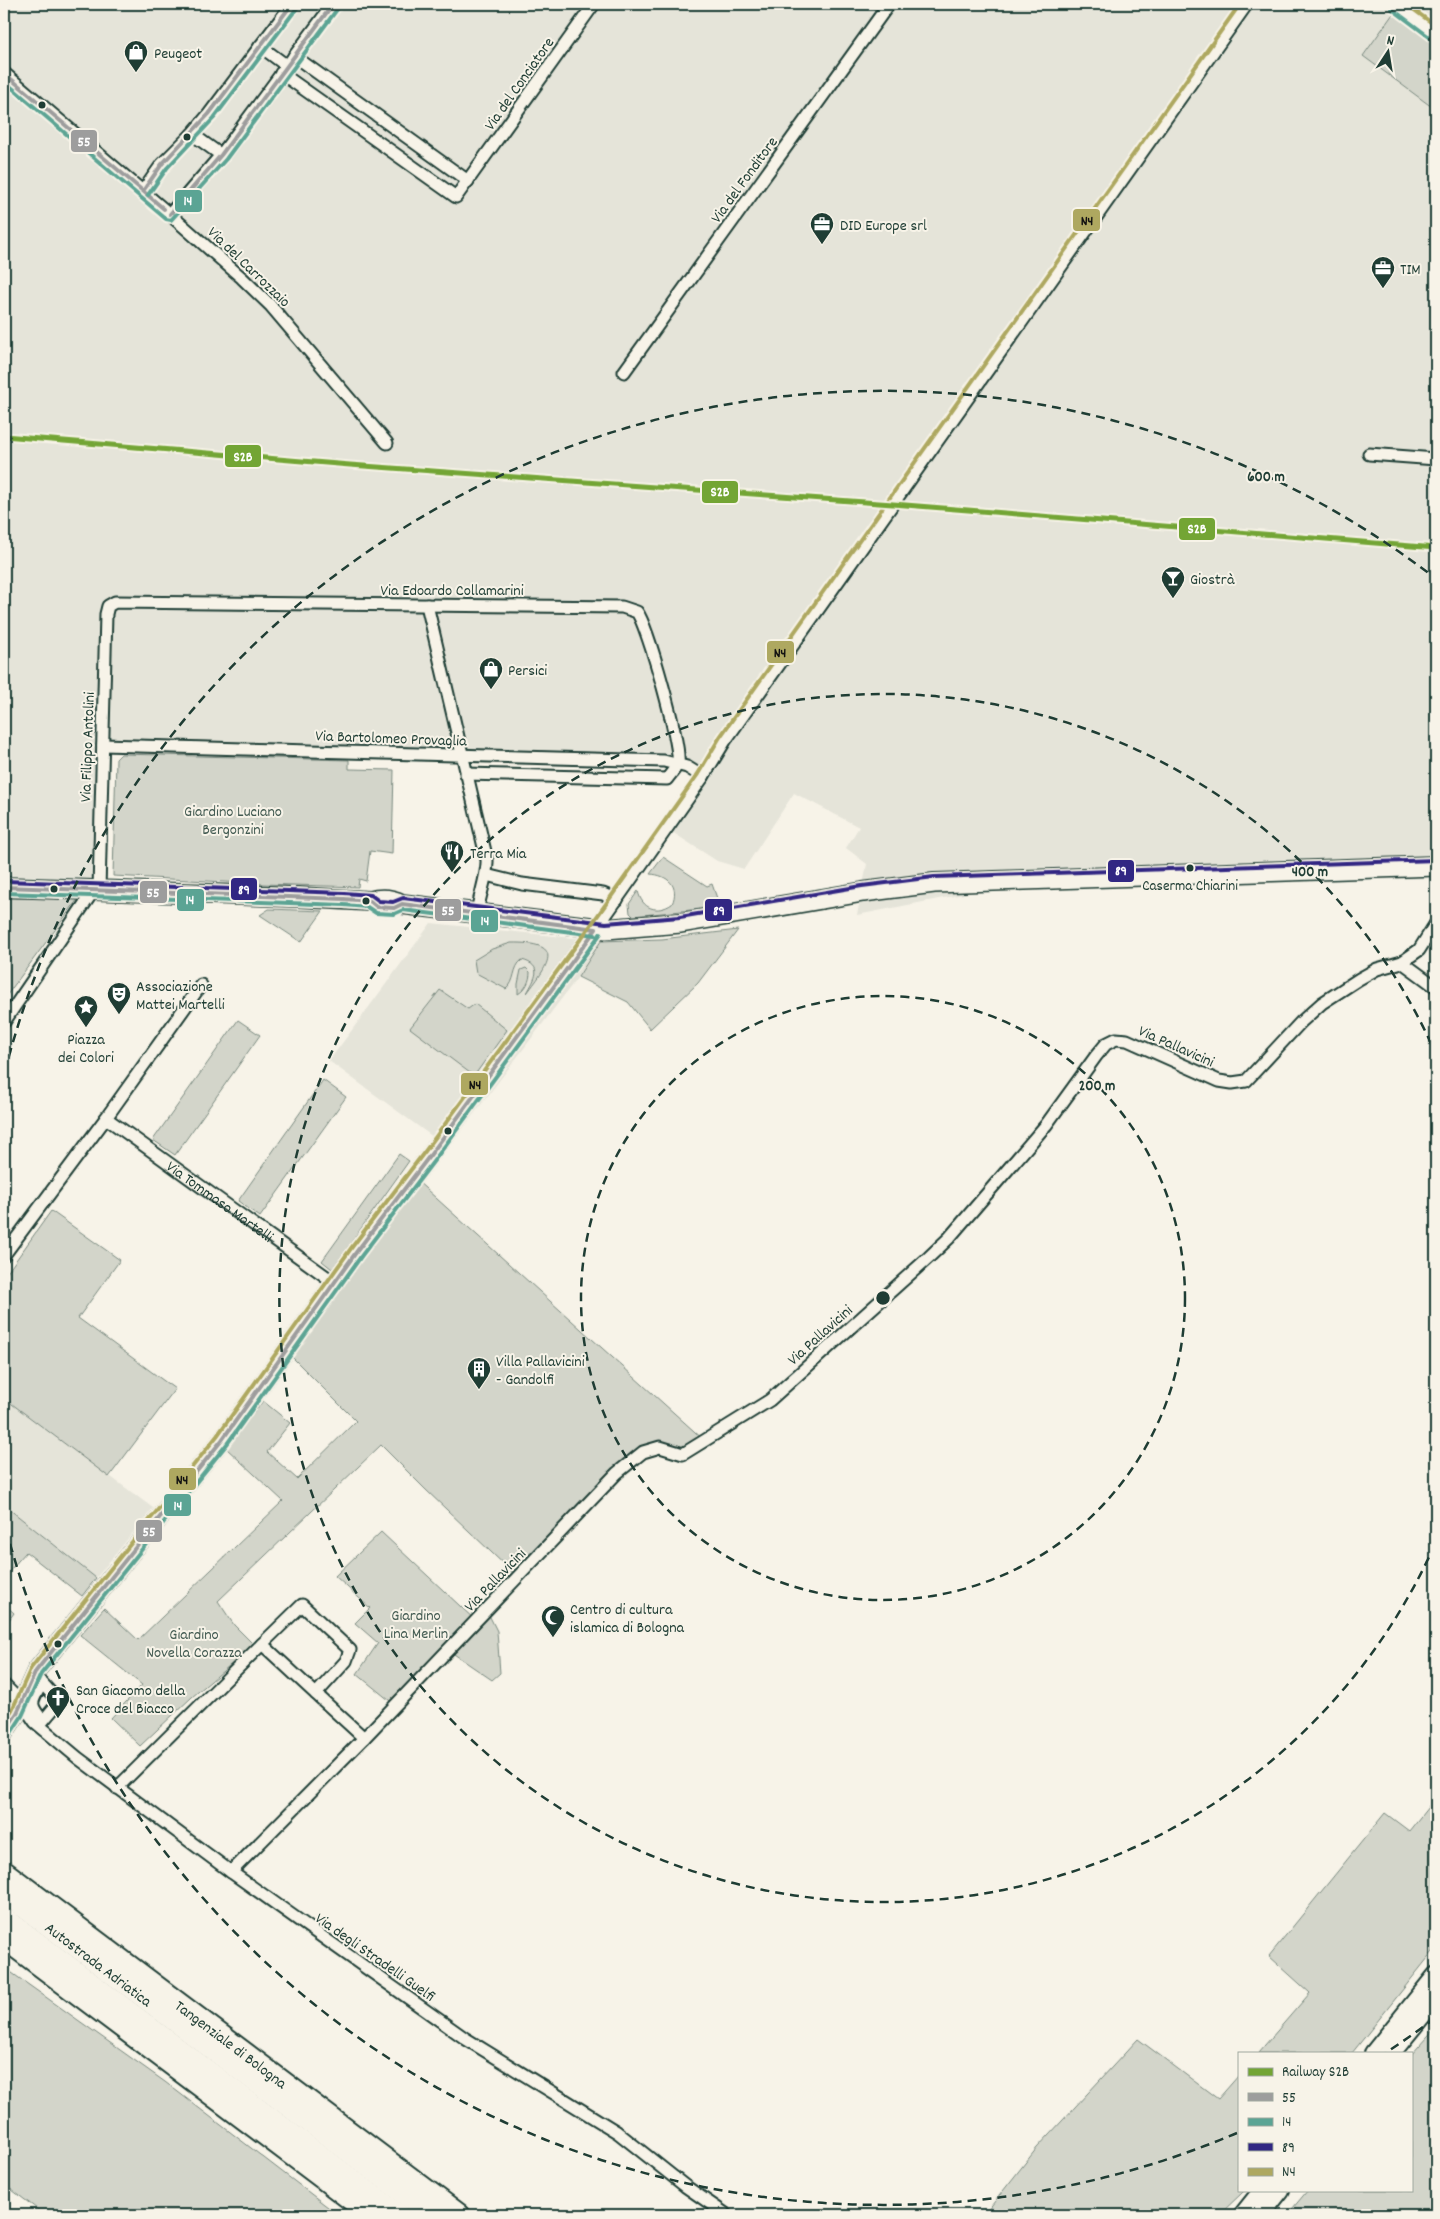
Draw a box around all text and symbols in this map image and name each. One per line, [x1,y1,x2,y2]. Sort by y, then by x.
north arrow [1362,28,1412,78]
text: N [1385,31,1396,52]
street label: Via del Conciatore [479,33,561,136]
shop icon: Peugeot [123,39,149,73]
place label: Peugeot [154,43,202,66]
unlabelled marker [37,100,47,110]
line badge: 55 [70,129,98,153]
unlabelled marker [182,132,192,142]
street label: Via del Fonditore [706,132,784,228]
text: 55 [78,133,91,153]
line badge: 14 [174,189,203,213]
text: 14 [184,192,193,212]
line badge: N4 [1072,208,1101,232]
office icon: DID Europe srl [809,211,835,245]
text: N4 [1081,212,1094,232]
place label: DID Europe srl [840,215,927,238]
street label: Via del Carrozzaio [201,222,295,314]
office icon: TIM [1370,255,1396,289]
place label: TIM [1400,259,1421,282]
line badge: S2B [224,444,262,468]
text: S2B [234,448,253,468]
text: 600 m [1247,467,1285,489]
line badge: S2B [701,480,739,504]
text: S2B [711,483,730,503]
line badge: S2B [1178,517,1216,541]
text: S2B [1188,520,1207,540]
bar icon: Giostrà [1160,565,1186,599]
place label: Giostrà [1190,569,1235,592]
street label: Via Edoardo Collamarini [380,580,524,603]
line badge: N4 [766,640,795,664]
text: N4 [774,644,787,664]
shop icon: Persici [478,656,504,690]
place label: Persici [508,660,547,683]
street label: Via Filippo Antolini [75,691,102,803]
street label: Via Bartolomeo Provaglia [315,725,467,754]
park label: Giardino Luciano Bergonzini [184,801,282,842]
restaurant icon: Terra Mia [439,839,465,873]
place label: Terra Mia [470,843,527,866]
line badge: 89 [1107,859,1135,883]
text: 89 [1115,862,1127,882]
text: 400 m [1292,862,1328,884]
marker: Caserma Chiarini [1185,863,1195,873]
place label: Caserma Chiarini [1142,876,1238,898]
line badge: 89 [230,877,258,901]
line badge: 55 [139,880,168,904]
text: 89 [238,881,250,901]
unlabelled marker [49,884,59,894]
text: 55 [147,884,160,904]
line badge: 14 [176,888,205,912]
text: 14 [186,891,195,911]
unlabelled marker [361,896,371,906]
line badge: 55 [434,898,462,922]
line badge: 89 [704,898,733,922]
text: 55 [442,902,455,922]
text: 89 [713,902,725,922]
line badge: 14 [470,909,499,933]
text: 14 [481,912,490,932]
place label: Associazione Mattei Martelli [136,976,225,1017]
theatre icon: Associazione Mattei Martelli [106,981,132,1015]
place icon: Piazza dei Colori [73,994,99,1028]
street label: Via Pallavicini [1134,1020,1218,1074]
place label: Piazza dei Colori [58,1029,114,1070]
line badge: N4 [460,1072,489,1096]
text: N4 [469,1076,482,1096]
text: 200 m [1079,1076,1115,1098]
unlabelled marker [443,1126,453,1136]
street label: Via Tommaso Martelli [161,1156,278,1249]
centre of rings [874,1289,892,1307]
street label: Via Pallavicini [783,1300,859,1371]
place label: Villa Pallavicini - Gandolfi [496,1351,585,1392]
building icon: Villa Pallavicini - Gandolfi [466,1356,492,1390]
line badge: N4 [168,1467,197,1491]
text: N4 [176,1471,189,1491]
line badge: 14 [163,1493,192,1517]
text: 14 [174,1497,183,1517]
line badge: 55 [135,1519,163,1543]
text: 55 [143,1523,156,1543]
street label: Via Pallavicini [459,1544,532,1618]
place label: Centro di cultura islamica di Bologna [570,1599,685,1640]
mosque icon: Centro di cultura islamica di Bologna [540,1604,566,1638]
park label: Giardino Lina Merlin [384,1605,448,1646]
park label: Giardino Novella Corazza [146,1624,242,1665]
unlabelled marker [53,1639,63,1649]
place label: San Giacomo della Croce del Biacco [76,1680,186,1721]
church icon: San Giacomo della Croce del Biacco [45,1685,71,1719]
street label: Via degli Stradelli Guelfi [310,1908,439,2008]
street label: Autostrada Adriatica [39,1918,156,2014]
street label: Tangenziale di Bologna [169,1996,292,2096]
legend [1238,2052,1412,2192]
text: Railway S2B [1282,2062,1349,2084]
text: 55 [1282,2088,1296,2110]
text: 14 [1282,2112,1292,2134]
text: 89 [1282,2138,1295,2160]
text: N4 [1282,2162,1296,2184]

